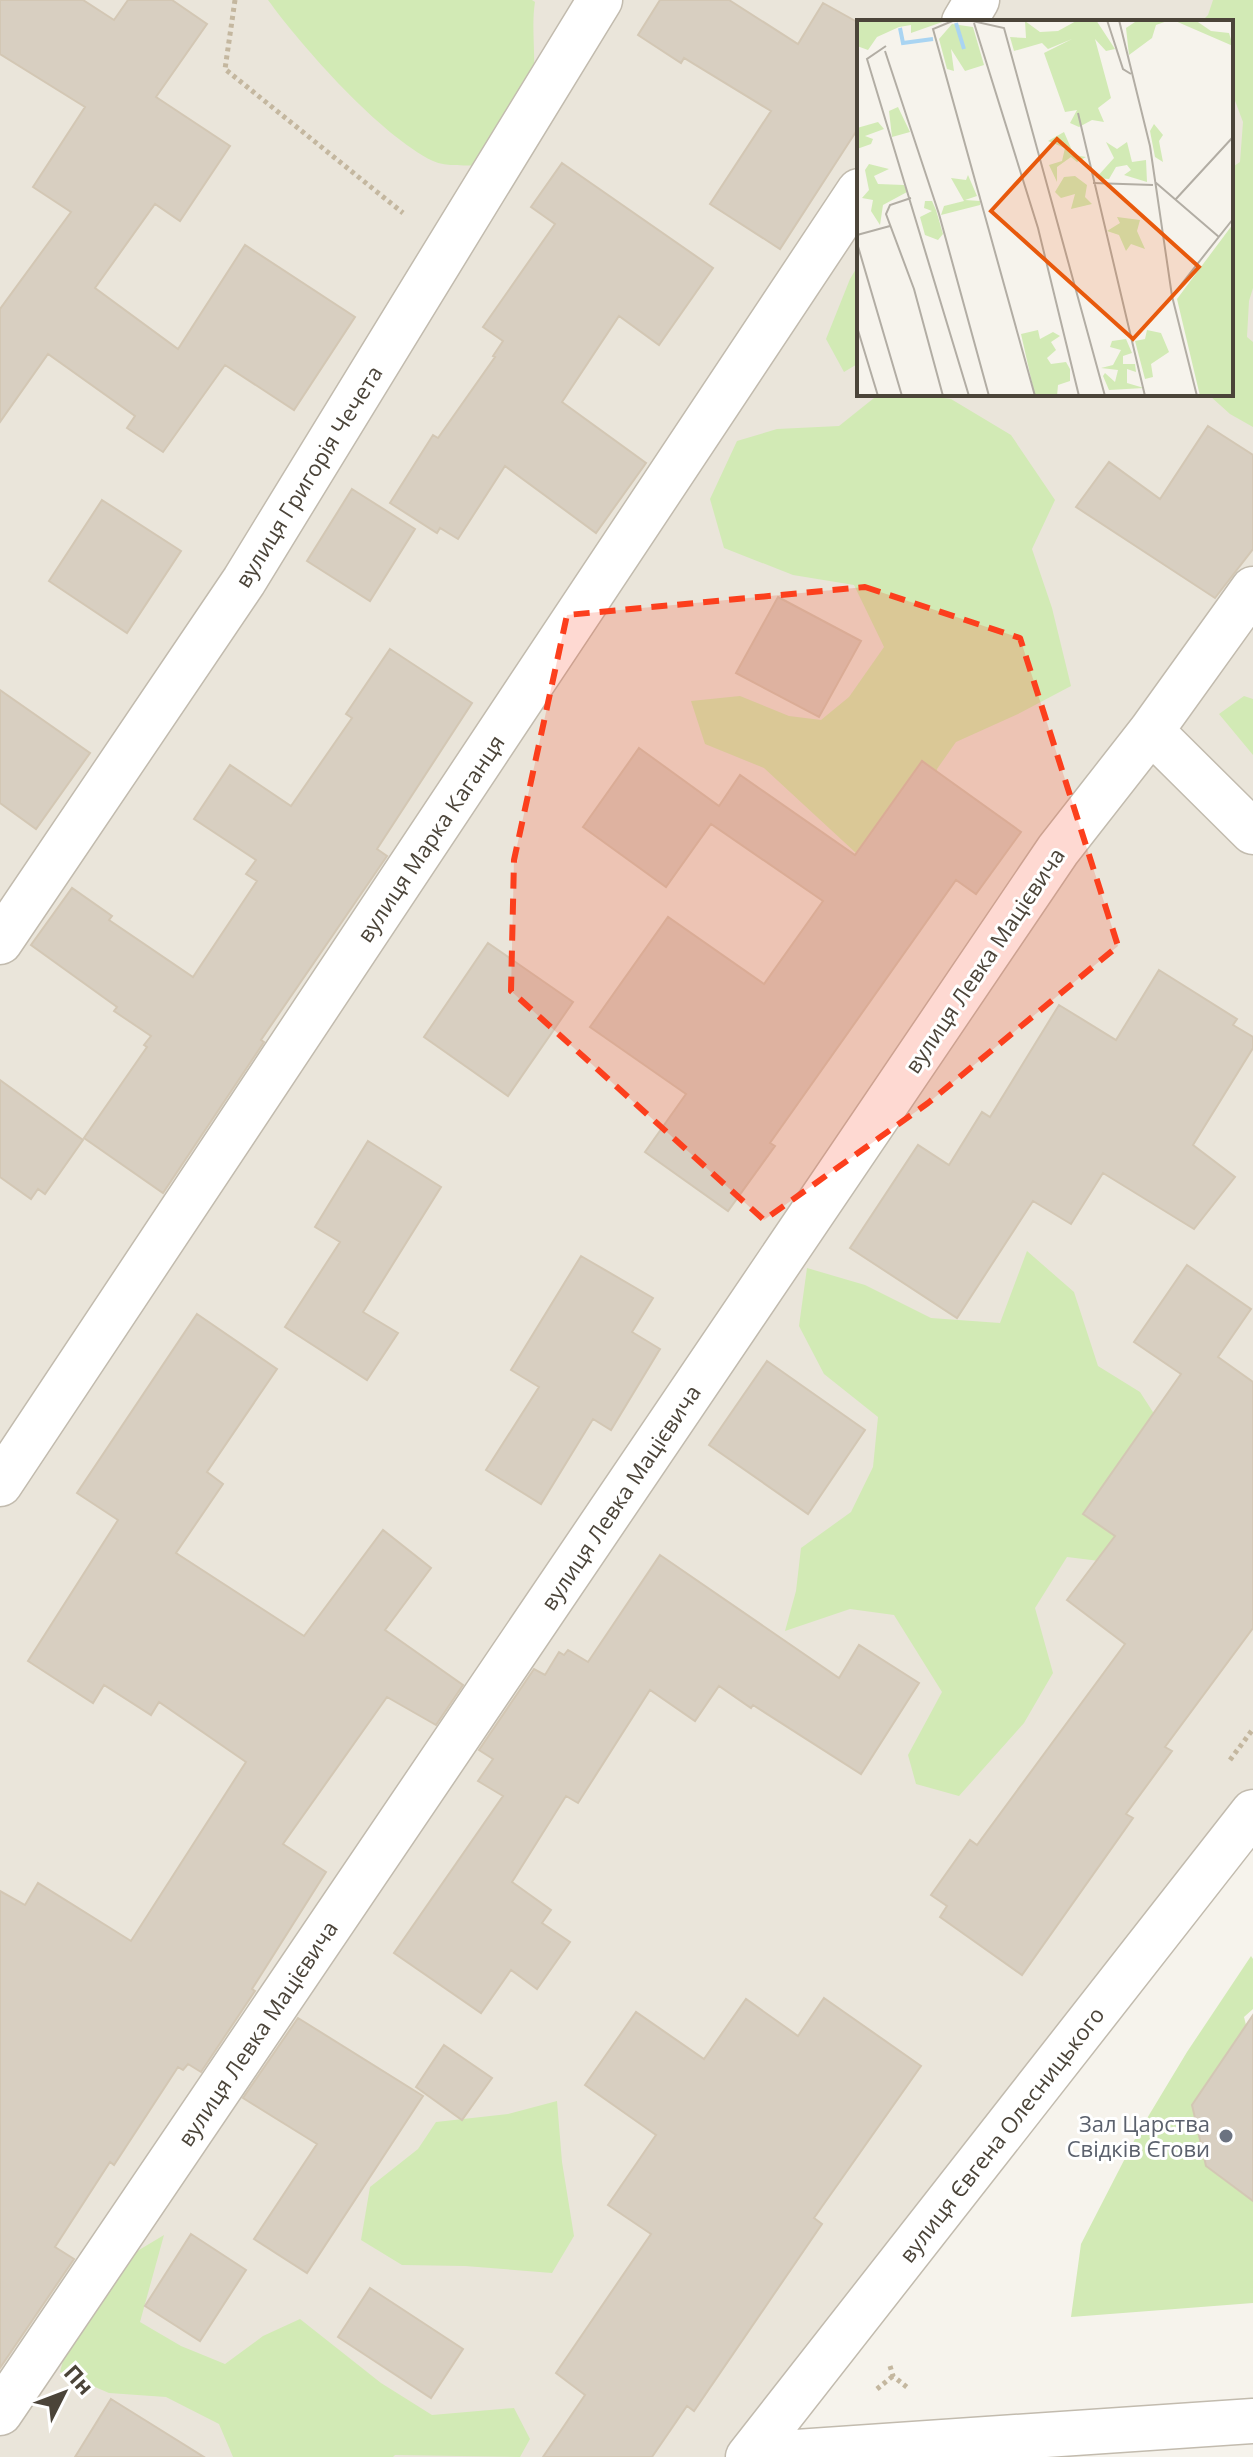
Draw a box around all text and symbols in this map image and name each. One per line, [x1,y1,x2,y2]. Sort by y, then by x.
inset map [857,20,1233,396]
street label: вулиця Григорія Чечета [227,359,389,593]
street label: вулиця Марка Каганця [349,729,511,947]
street label: вулиця Левка Мацієвича [897,841,1071,1079]
street label: вулиця Левка Мацієвича [533,1378,707,1616]
street label: вулиця Левка Мацієвича [170,1914,344,2152]
street label: вулиця Євгена Олесницького [892,2000,1110,2268]
place label: Зал Царства Свідків Єгови [1067,2108,1210,2163]
marker: Зал Царства Свідків Єгови [1217,2127,1235,2145]
north arrow [24,2353,104,2433]
text: Пн [58,2357,101,2400]

